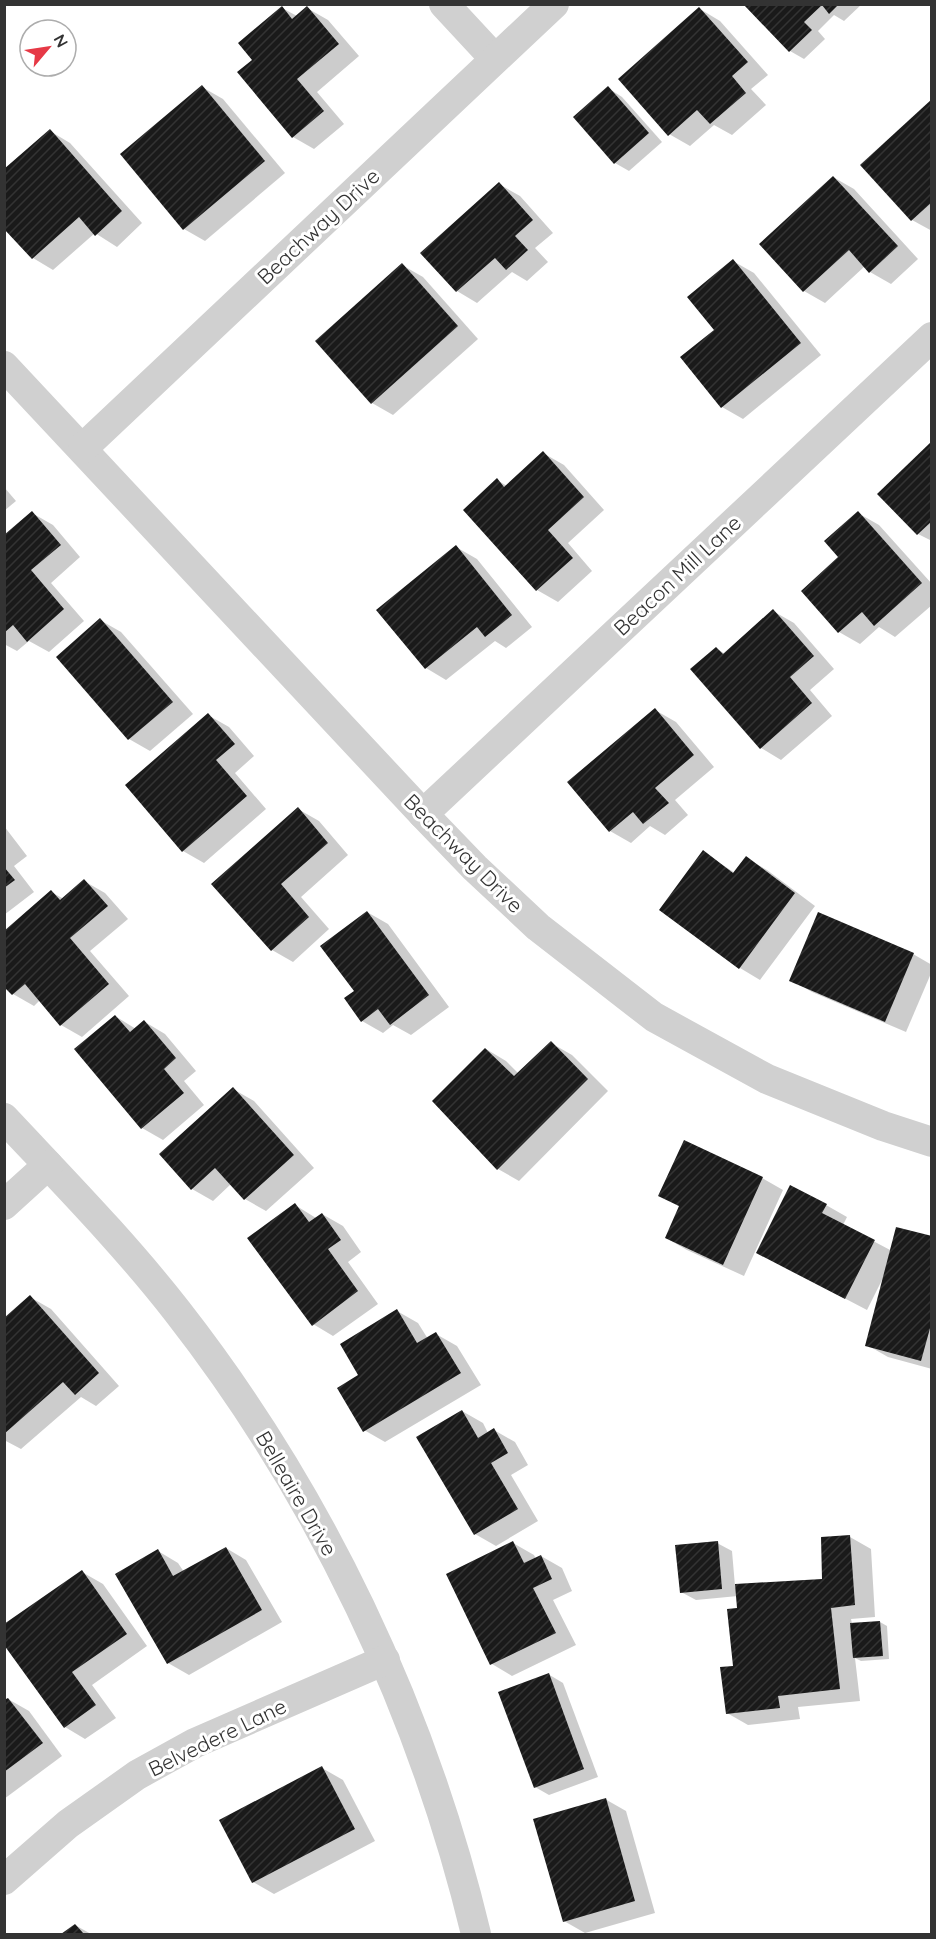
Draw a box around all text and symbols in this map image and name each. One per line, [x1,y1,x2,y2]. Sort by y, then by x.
north arrow [18,18,78,78]
text: N [50,31,73,51]
street label: Beachway Drive [251,163,385,289]
street label: Beacon Mill Lane [608,509,746,641]
street label: Beachway Drive [399,788,529,918]
street label: Belleaire Drive [251,1426,343,1560]
street label: Belvedere Lane [144,1692,290,1782]

